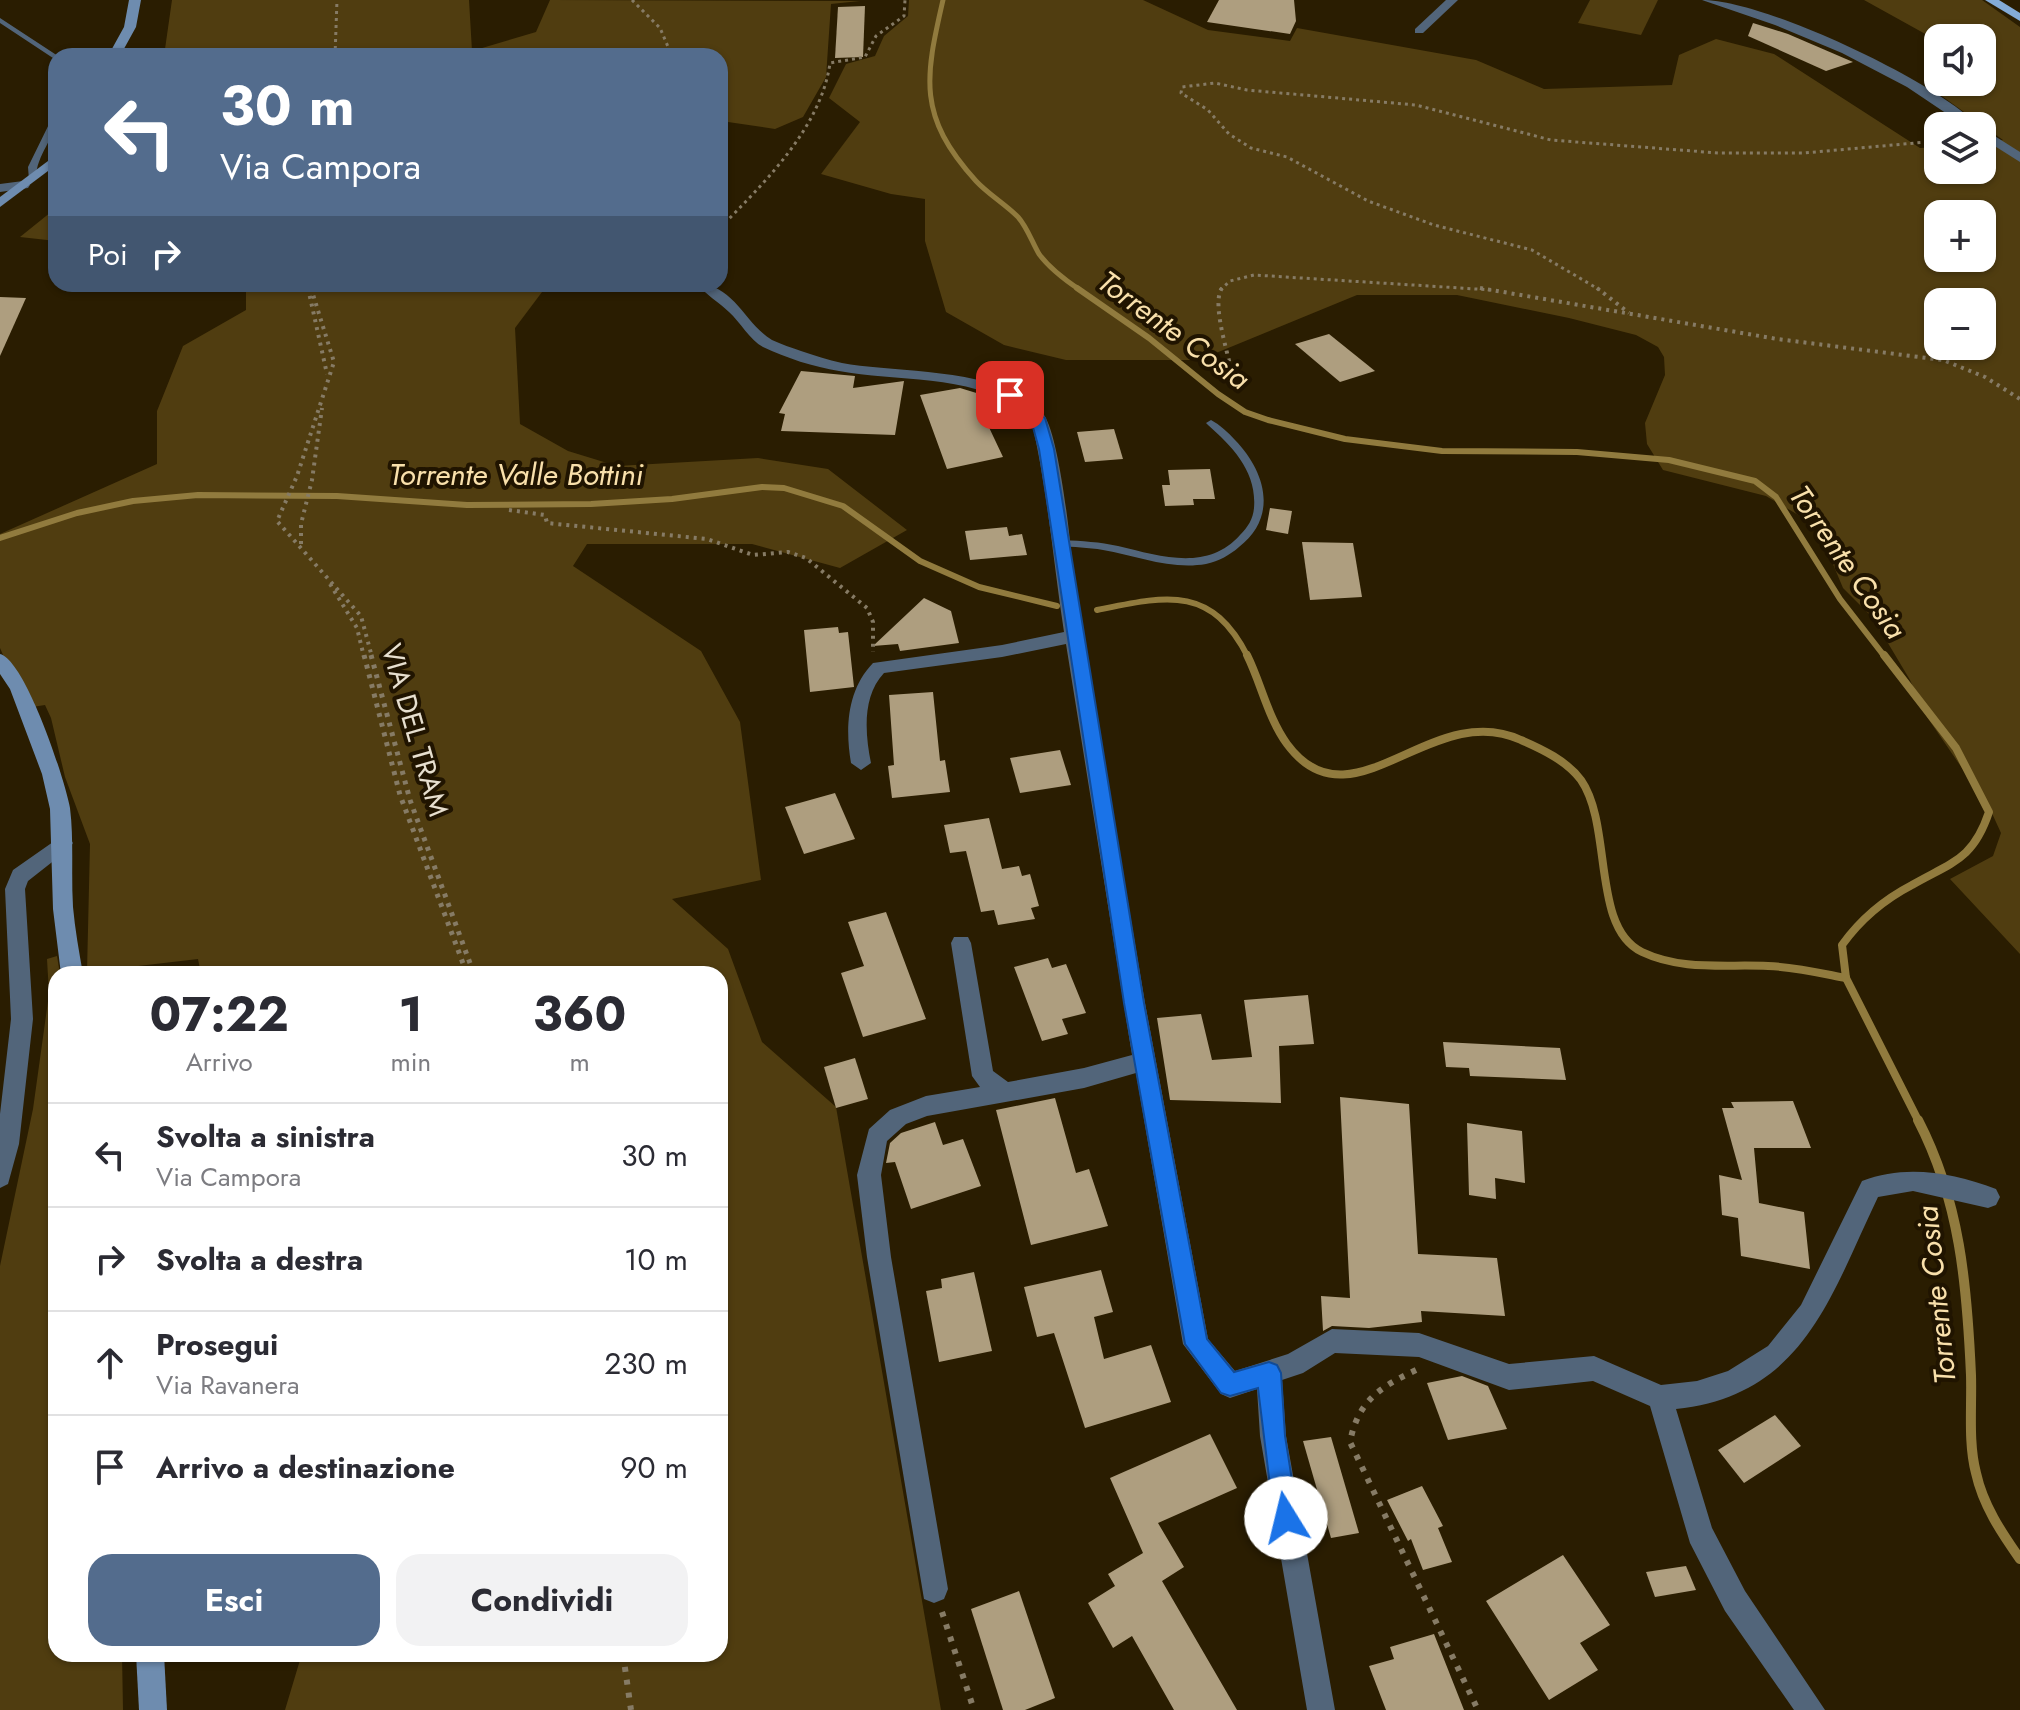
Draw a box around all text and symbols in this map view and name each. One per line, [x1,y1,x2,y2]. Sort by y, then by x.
map controls [1924,24,1996,360]
button: sound [1924,24,1996,96]
text: 30 m [220,65,355,146]
icon: left [88,80,192,184]
button: layers [1924,112,1996,184]
text: Via Campora [220,140,421,192]
button: + [1924,200,1996,272]
icon: right [144,232,188,276]
text: Poi [88,233,128,276]
water label: Torrente Cosia [1089,260,1259,400]
button: − [1924,288,1996,360]
pin [976,361,1044,429]
icon: arrive [988,373,1032,417]
water label: Torrente Valle Bottini [389,453,643,496]
water label: Torrente Cosia [1779,476,1917,648]
street label: VIA DEL TRAM [371,639,459,821]
text: 07:22 [150,980,289,1049]
text: 1 [399,980,423,1049]
text: 360 [533,980,626,1049]
text: Arrivo [186,1043,253,1081]
text: min [390,1043,431,1081]
text: m [569,1043,590,1081]
text: Svolta a sinistra [156,1115,375,1158]
icon: left [88,1133,132,1177]
text: 30 m [621,1134,688,1177]
text: Via Campora [156,1158,301,1196]
water label: Torrente Cosia [1905,1203,1967,1386]
icon: right [88,1237,132,1281]
text: Svolta a destra [156,1238,363,1281]
text: 10 m [624,1238,688,1281]
text: Prosegui [156,1323,278,1366]
icon: ahead [88,1341,132,1385]
text: 230 m [604,1342,688,1385]
text: Via Ravanera [156,1366,300,1404]
icon: arrive [88,1445,132,1489]
text: Arrivo a destinazione [156,1446,455,1489]
text: 90 m [620,1446,688,1489]
position arrow [1244,1476,1328,1560]
button: Esci [88,1554,380,1646]
button: Condividi [396,1554,688,1646]

